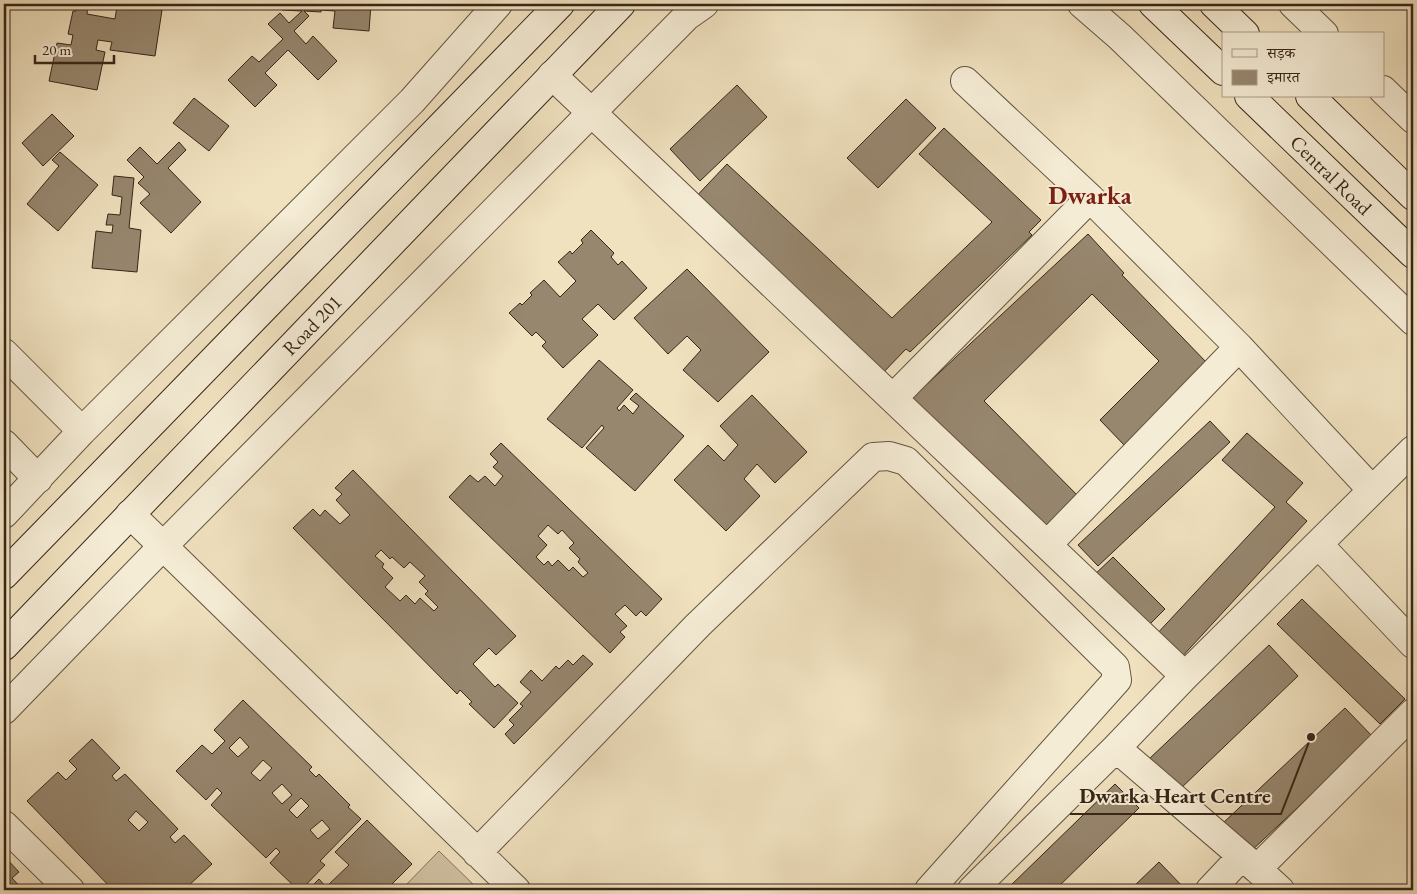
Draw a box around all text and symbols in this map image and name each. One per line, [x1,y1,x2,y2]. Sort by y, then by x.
scale bar [35,32,114,64]
legend [1222,32,1384,98]
text: 20 m [42,40,71,59]
text: सड़क [1266,43,1296,62]
text: इमारत [1266,67,1301,86]
street label: Central Road [1285,129,1378,221]
district label: Dwarka [1048,179,1133,211]
street label: Road 201 [277,289,347,361]
callout: Dwarka Heart Centre [1070,778,1281,814]
text: Dwarka Heart Centre [1079,782,1271,809]

